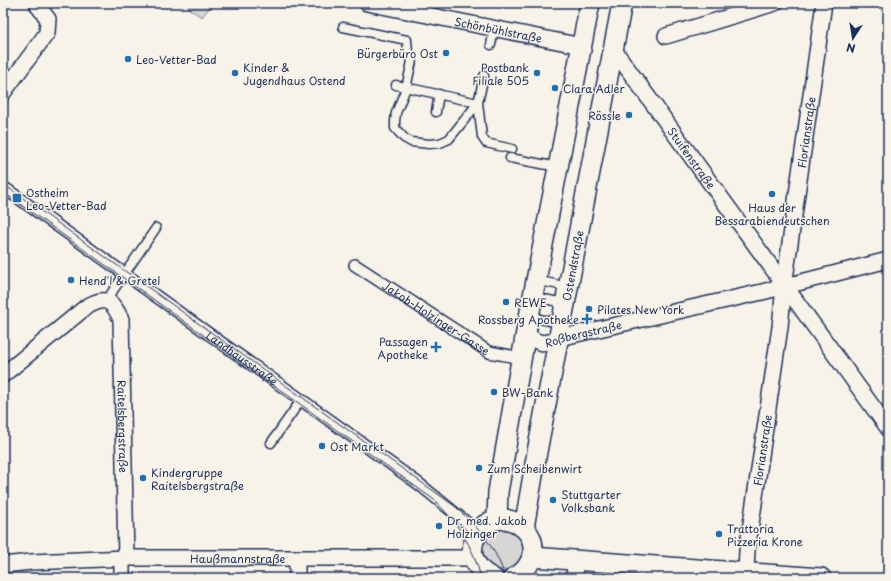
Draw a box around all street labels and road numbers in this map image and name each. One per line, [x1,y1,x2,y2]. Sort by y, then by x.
street label: Schönbühlstraße [453,12,544,46]
street label: Florianstraße [792,95,819,169]
street label: Stuifenstraße [664,123,720,192]
street label: Ostendstraße [557,229,587,302]
street label: Jakob-Holzinger-Gasse [379,277,493,359]
street label: Roßbergstraße [543,316,623,351]
street label: Landhausstraße [203,326,282,389]
street label: Raitelsbergstraße [114,380,133,473]
street label: Florianstraße [748,413,776,487]
street label: Haußmannstraße [190,550,286,567]

